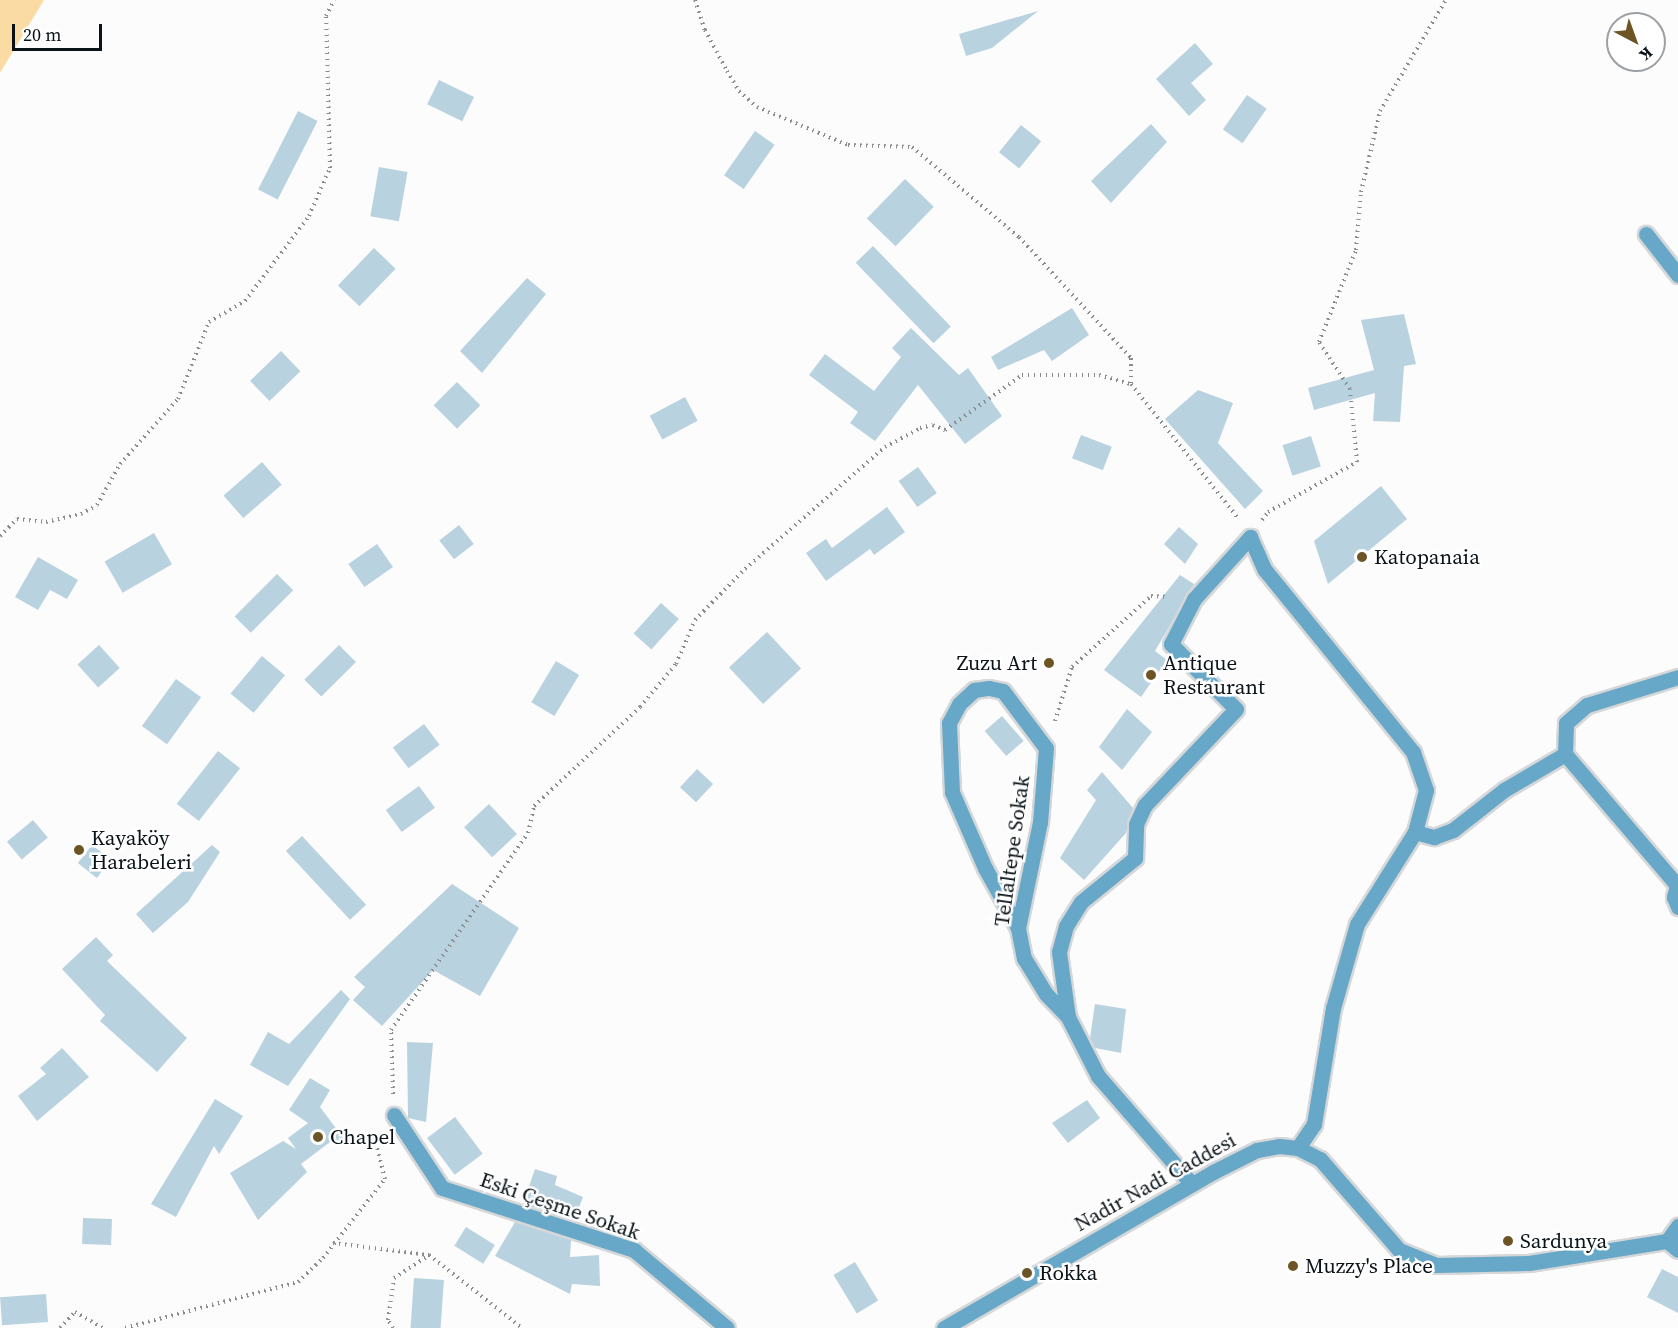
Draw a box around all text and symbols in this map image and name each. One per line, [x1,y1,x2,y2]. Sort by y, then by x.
scale bar [15,12,105,50]
north arrow [1606,12,1666,72]
text: 20 m [23,22,61,47]
text: K [1635,42,1658,66]
place label: Katopanaia [1374,544,1480,570]
marker: Katopanaia [1355,550,1369,564]
place label: Zuzu Art [957,650,1037,676]
place label: Antique Restaurant [1163,650,1265,700]
marker: Zuzu Art [1042,656,1056,670]
marker: Antique Restaurant [1144,668,1158,682]
street label: Tellaltepe Sokak [989,774,1035,928]
place label: Kayaköy Harabeleri [91,825,192,875]
marker: Kayaköy Harabeleri [72,843,86,857]
place label: Chapel [330,1124,395,1150]
street label: Nadir Nadi Caddesi [1070,1127,1240,1237]
marker: Chapel [311,1130,325,1144]
street label: Eski Çeşme Sokak [477,1167,643,1245]
place label: Sardunya [1520,1228,1607,1254]
marker: Sardunya [1501,1234,1515,1248]
place label: Muzzy's Place [1305,1253,1433,1279]
marker: Muzzy's Place [1286,1259,1300,1273]
place label: Rokka [1039,1260,1097,1286]
marker: Rokka [1020,1266,1034,1280]

